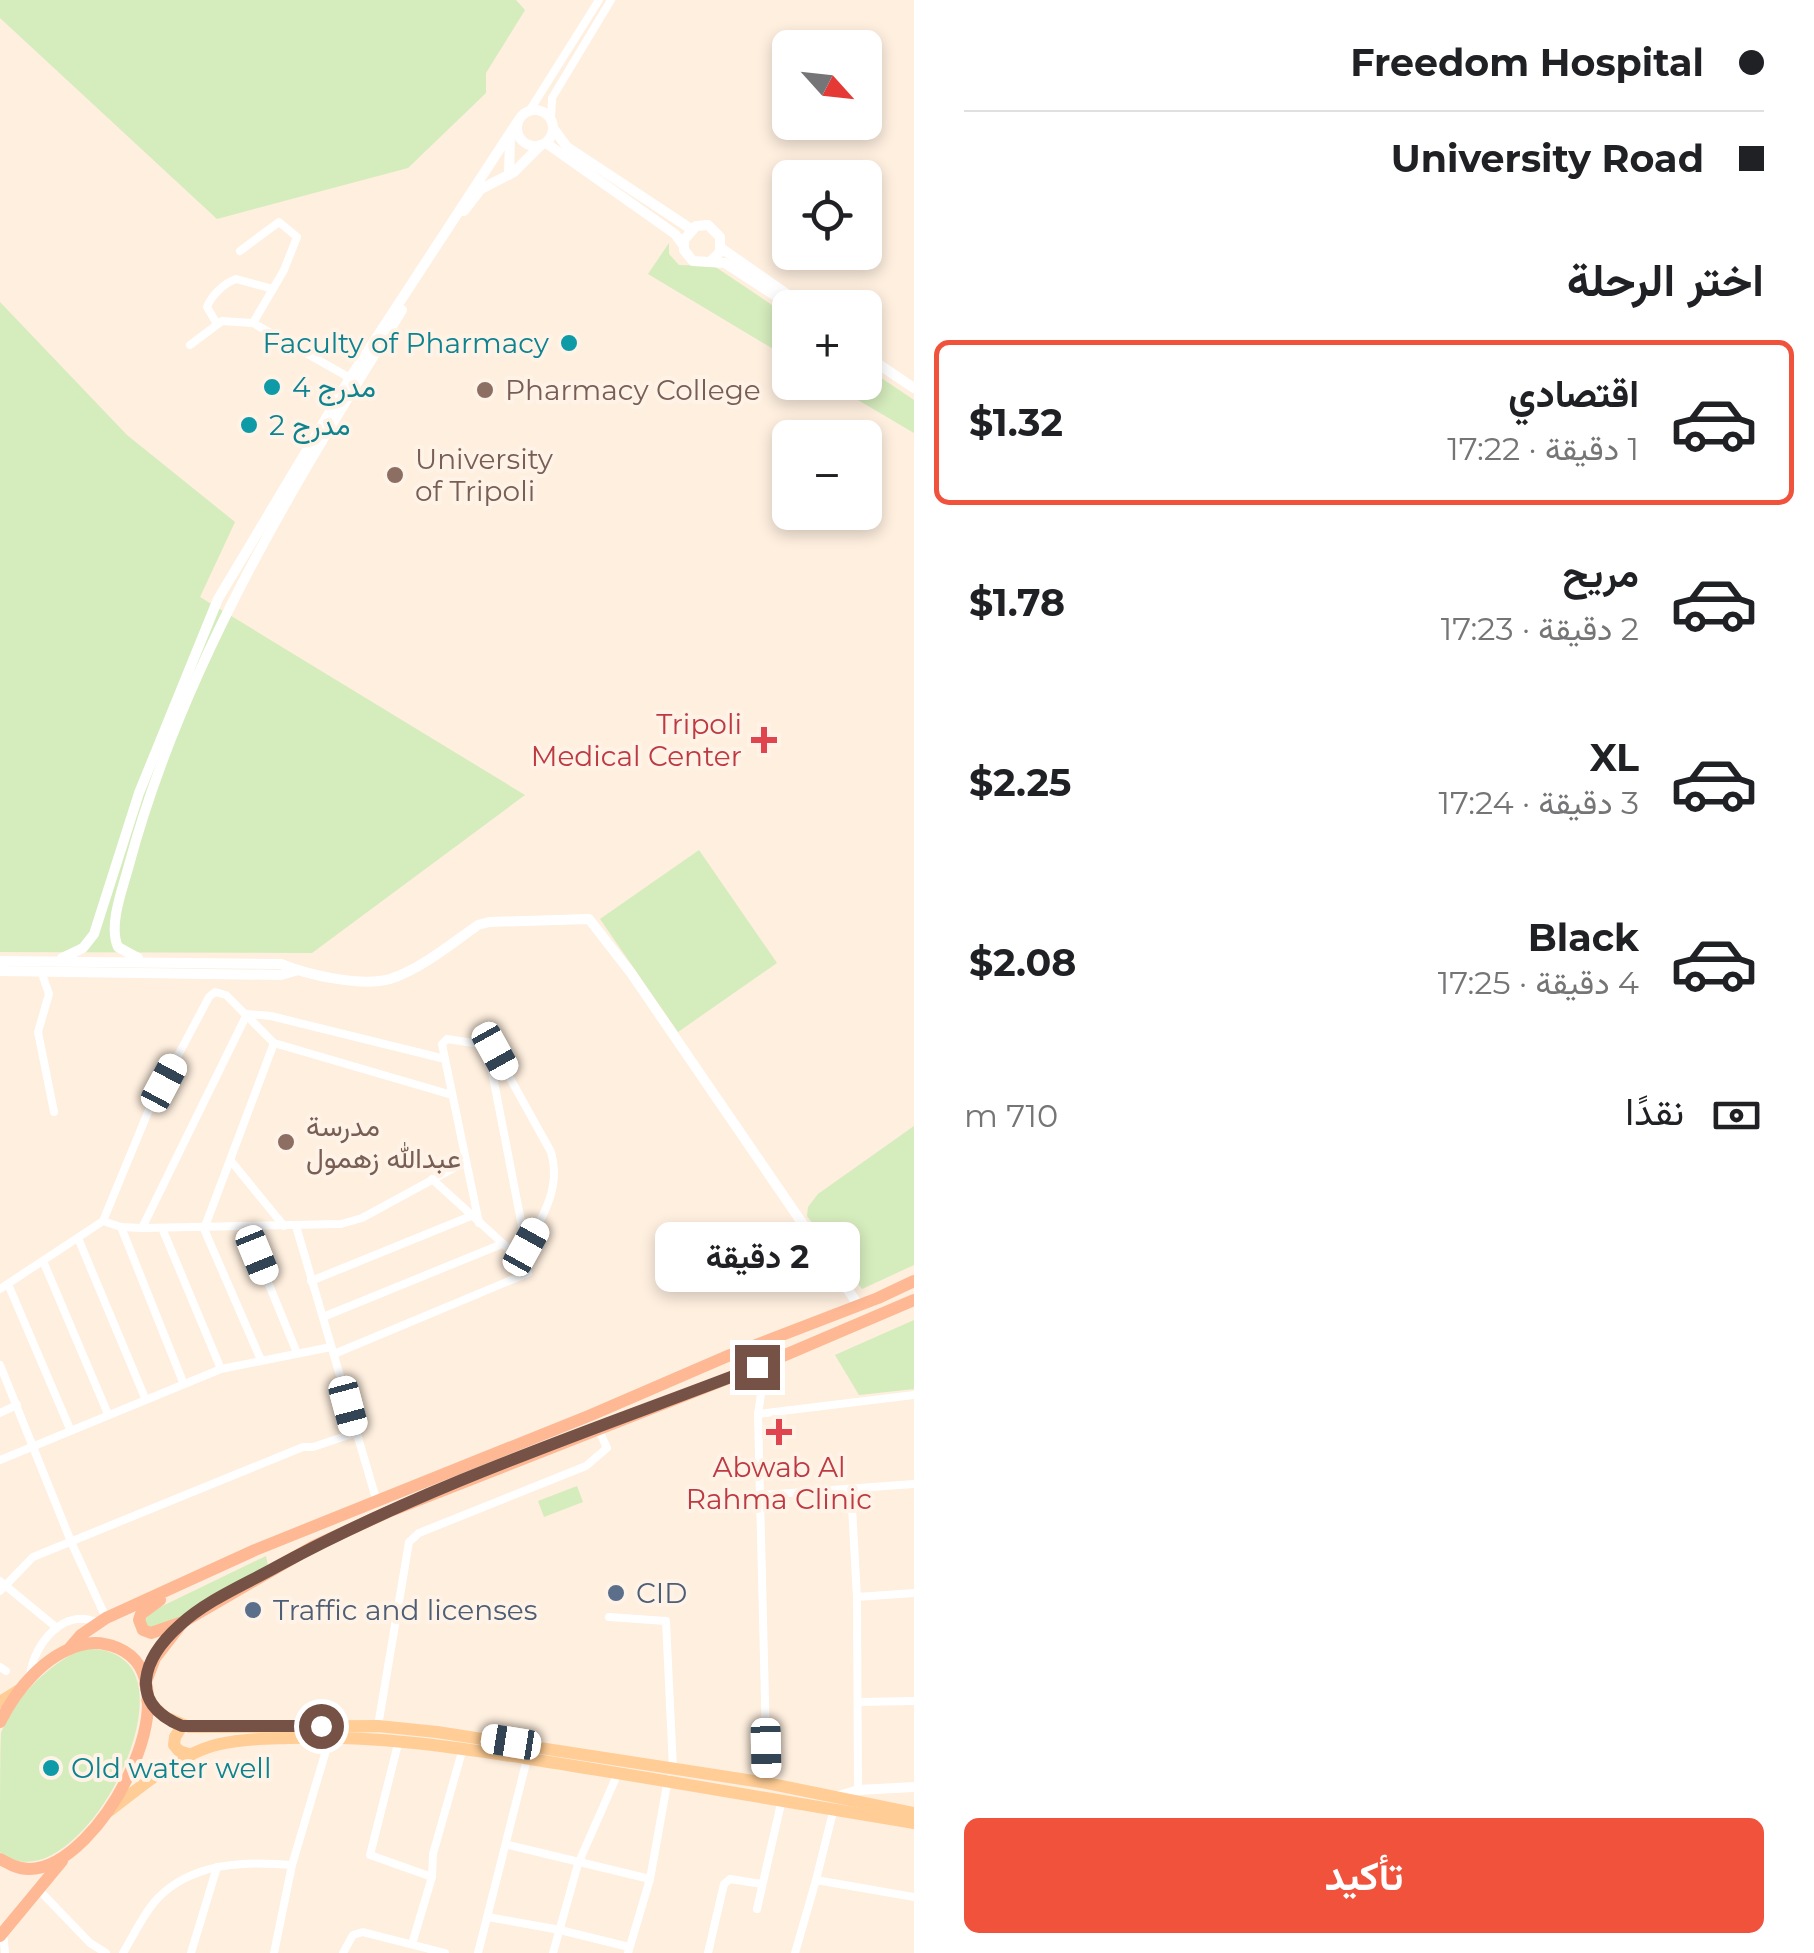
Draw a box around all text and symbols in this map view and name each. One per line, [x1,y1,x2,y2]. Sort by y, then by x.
north arrow [772,30,882,140]
map controls [772,30,882,530]
text: Freedom Hospital [1350,39,1704,86]
text: University Road [1391,135,1704,182]
button: locate [772,160,882,270]
text: اختر الرحلة [1567,252,1764,307]
button: + [772,290,882,400]
place label: Faculty of Pharmacy [263,326,550,360]
marker: Faculty of Pharmacy [558,332,580,354]
place label: مدرج 4 [292,370,376,406]
text: اقتصادي [1508,370,1639,417]
place label: Pharmacy College [505,373,761,407]
marker: مدرج 4 [261,376,283,398]
icon: car [1669,378,1759,468]
marker: Pharmacy College [474,379,496,401]
text: $1.32 [969,399,1063,446]
place label: مدرج 2 [269,408,350,444]
marker: مدرج 2 [238,414,260,436]
button: − [772,420,882,530]
text: 1 دقيقة · 17:22 [1447,429,1639,468]
place label: University of Tripoli [415,442,554,508]
marker: University of Tripoli [384,464,406,486]
text: مريح [1563,550,1639,597]
icon: car [1669,558,1759,648]
text: $1.78 [969,579,1065,626]
text: 2 دقيقة · 17:23 [1441,609,1639,648]
place label: Tripoli Medical Center [531,707,742,773]
marker: Tripoli Medical Center [751,727,777,753]
text: XL [1590,734,1639,781]
icon: car [1669,738,1759,828]
text: $2.25 [969,759,1071,806]
text: 3 دقيقة · 17:24 [1439,783,1639,822]
text: Black [1528,914,1639,961]
icon: car [1669,918,1759,1008]
text: $2.08 [969,939,1076,986]
text: 4 دقيقة · 17:25 [1438,963,1639,1002]
car [467,1017,523,1085]
car [137,1049,191,1117]
text: نقدًا [1625,1088,1684,1135]
icon: cash [1709,1088,1764,1143]
text: 710 m [964,1096,1058,1135]
place label: مدرسة عبدالله زهمول [306,1109,461,1176]
marker: مدرسة عبدالله زهمول [275,1131,297,1153]
car [498,1213,554,1281]
car [232,1222,282,1288]
callout: 2 دقيقة [654,1222,860,1292]
text: 2 دقيقة [706,1237,809,1276]
route end [735,1345,780,1390]
car [326,1373,370,1439]
marker: Abwab Al Rahma Clinic [766,1419,792,1445]
place label: Abwab Al Rahma Clinic [686,1450,872,1516]
place label: CID [636,1576,687,1610]
marker: CID [605,1582,627,1604]
place label: Traffic and licenses [273,1593,537,1627]
marker: Traffic and licenses [242,1599,264,1621]
route start [299,1704,344,1749]
car [750,1718,782,1778]
car [479,1722,543,1762]
place label: Old water well [71,1751,271,1785]
marker: Old water well [40,1757,62,1779]
button: تأكيد [964,1818,1764,1933]

